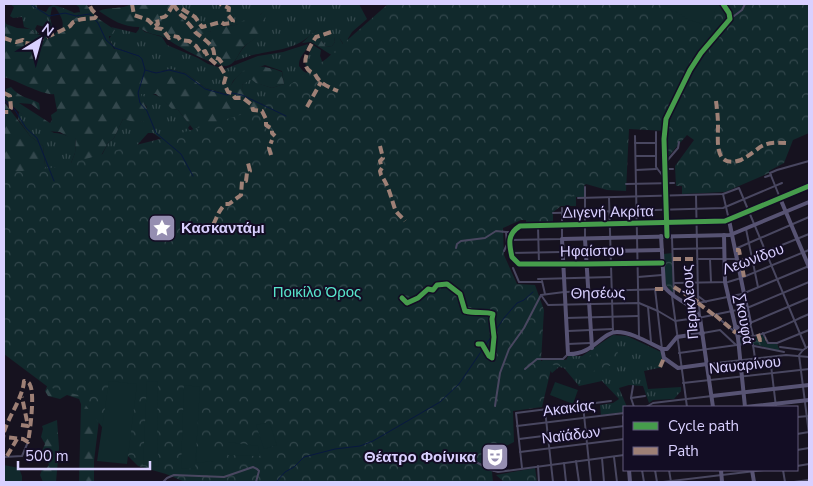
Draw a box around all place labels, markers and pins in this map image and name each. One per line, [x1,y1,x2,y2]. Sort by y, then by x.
place icon: Κασκαντάμι [147,213,177,243]
place label: Κασκαντάμι [181,218,265,238]
theatre icon: Θέατρο Φοίνικα [480,442,510,472]
place label: Θέατρο Φοίνικα [364,447,477,467]

